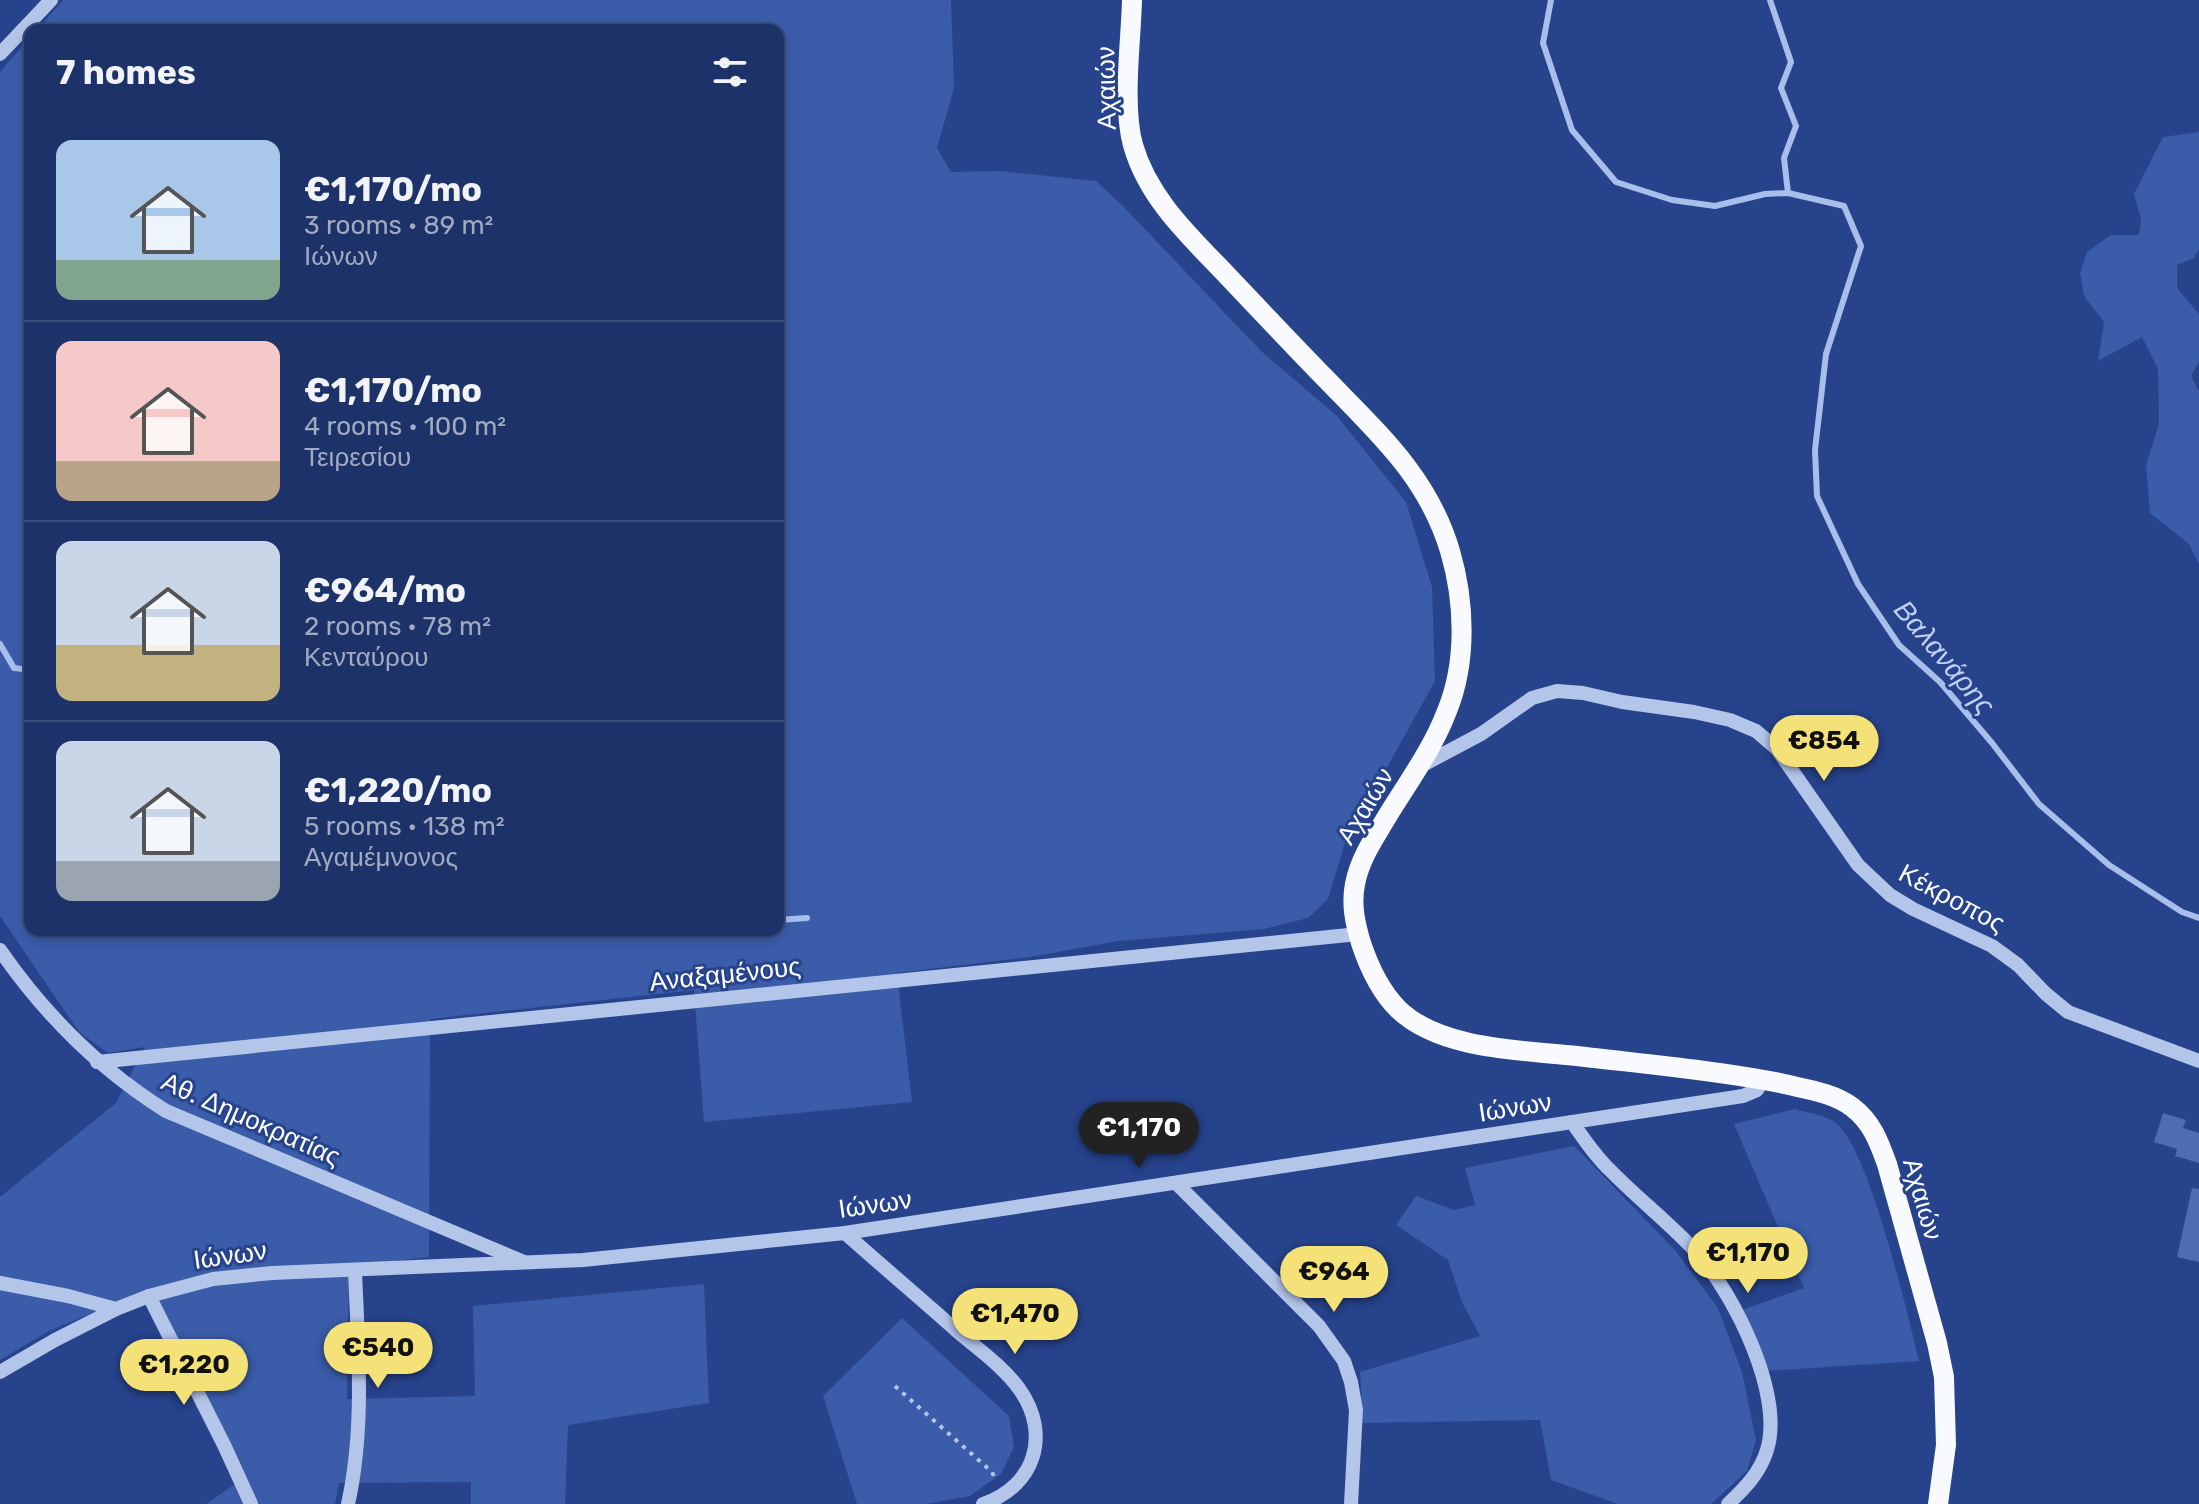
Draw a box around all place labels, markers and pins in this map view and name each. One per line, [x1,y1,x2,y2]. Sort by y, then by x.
pin: €854 [1777,715,1871,783]
pin: €1,170 [1074,1102,1204,1170]
pin: €1,170 [1683,1227,1813,1295]
pin: €964 [1287,1246,1381,1314]
pin: €1,470 [950,1288,1080,1356]
pin: €540 [331,1322,425,1390]
pin: €1,220 [119,1339,249,1407]

